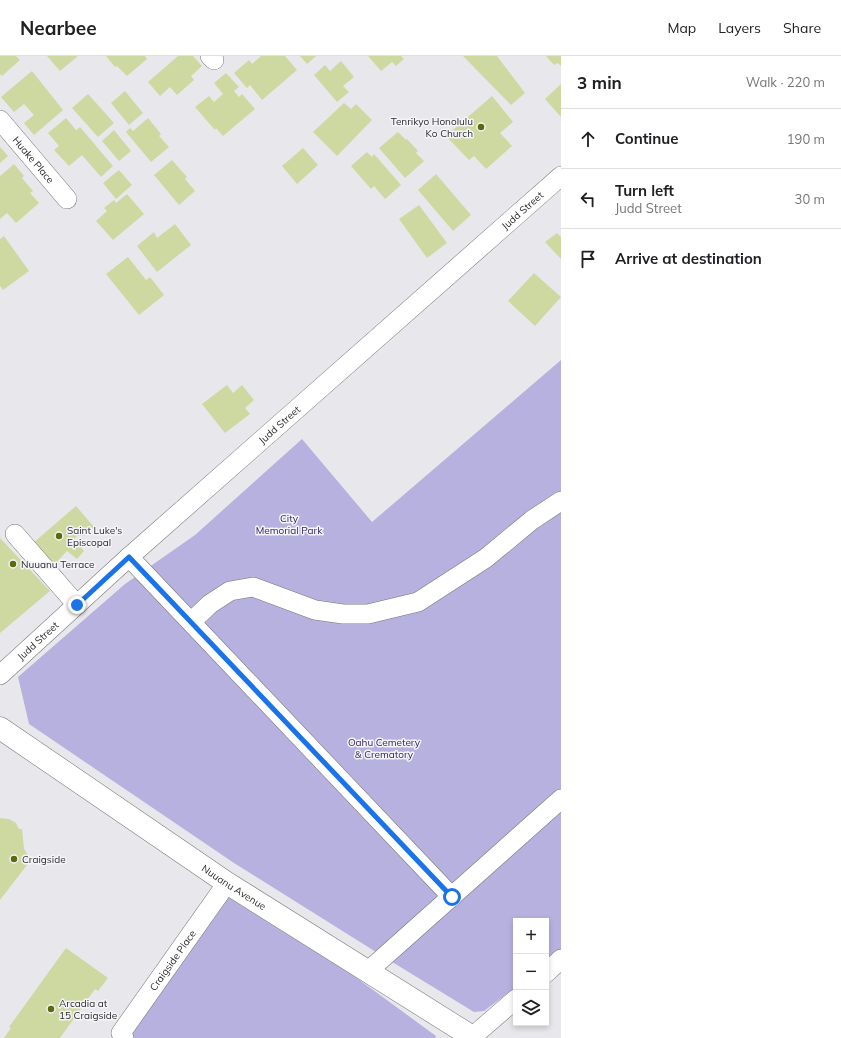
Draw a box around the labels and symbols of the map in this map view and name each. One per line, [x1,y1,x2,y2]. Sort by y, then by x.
place label: Tenrikyo Honolulu Ko Church [391,115,473,140]
marker: Tenrikyo Honolulu Ko Church [476,122,486,132]
street label: Huake Place [10,133,57,186]
street label: Judd Street [499,188,546,232]
street label: Judd Street [256,402,303,446]
park label: City Memorial Park [256,512,323,537]
place label: Saint Luke's Episcopal [67,524,122,549]
marker: Saint Luke's Episcopal [54,531,64,541]
place label: Nuuanu Terrace [21,558,94,571]
marker: Nuuanu Terrace [8,559,18,569]
route end [68,596,86,614]
street label: Judd Street [14,618,61,663]
park label: Oahu Cemetery & Crematory [348,736,421,761]
place label: Craigside [22,853,66,866]
marker: Craigside [9,854,19,864]
street label: Nuuanu Avenue [199,861,269,913]
route start [443,888,461,906]
street label: Craigside Place [147,927,198,993]
place label: Arcadia at 15 Craigside [59,997,117,1022]
marker: Arcadia at 15 Craigside [46,1004,56,1014]

